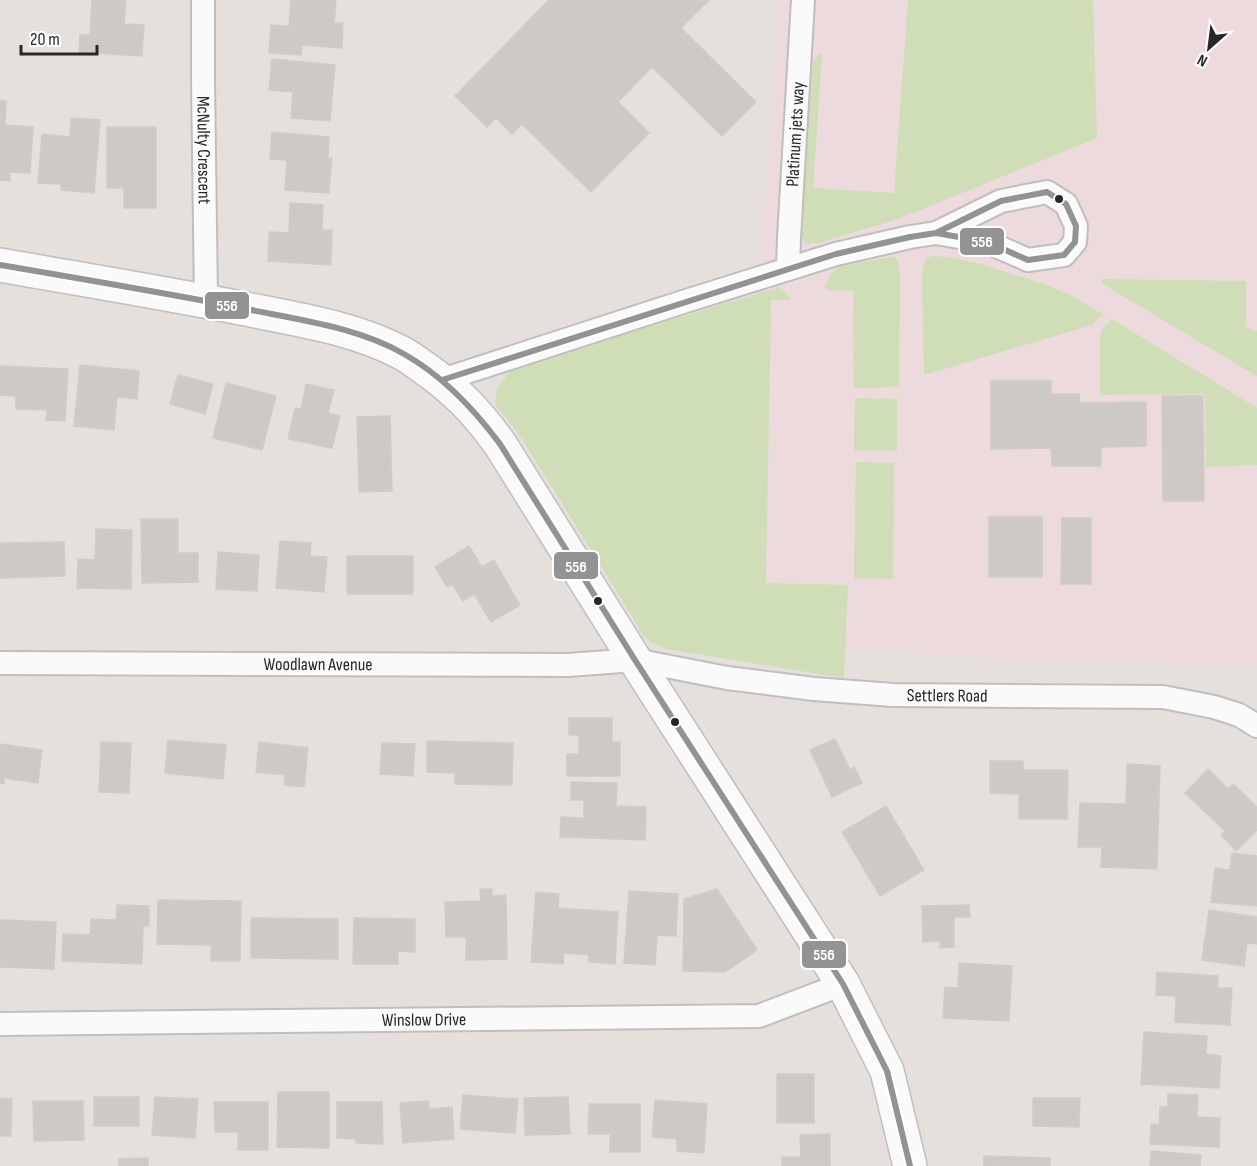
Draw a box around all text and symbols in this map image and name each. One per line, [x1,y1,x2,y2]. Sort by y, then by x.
scale bar [21,18,98,56]
north arrow [1179,18,1239,78]
text: 20 m [30,29,60,50]
text: N [1194,50,1211,70]
street label: Platinum jets way [782,81,809,187]
street label: McNulty Crescent [192,96,215,205]
unlabelled marker [1053,193,1065,205]
line badge: 556 [959,227,1005,256]
text: 556 [971,233,993,252]
line badge: 556 [204,291,250,320]
text: 556 [216,297,238,316]
line badge: 556 [553,551,599,580]
text: 556 [565,558,587,577]
unlabelled marker [592,595,604,607]
street label: Woodlawn Avenue [264,654,372,675]
street label: Settlers Road [907,685,988,707]
unlabelled marker [669,716,681,728]
line badge: 556 [801,940,847,969]
text: 556 [813,946,835,965]
street label: Winslow Drive [382,1009,466,1031]

